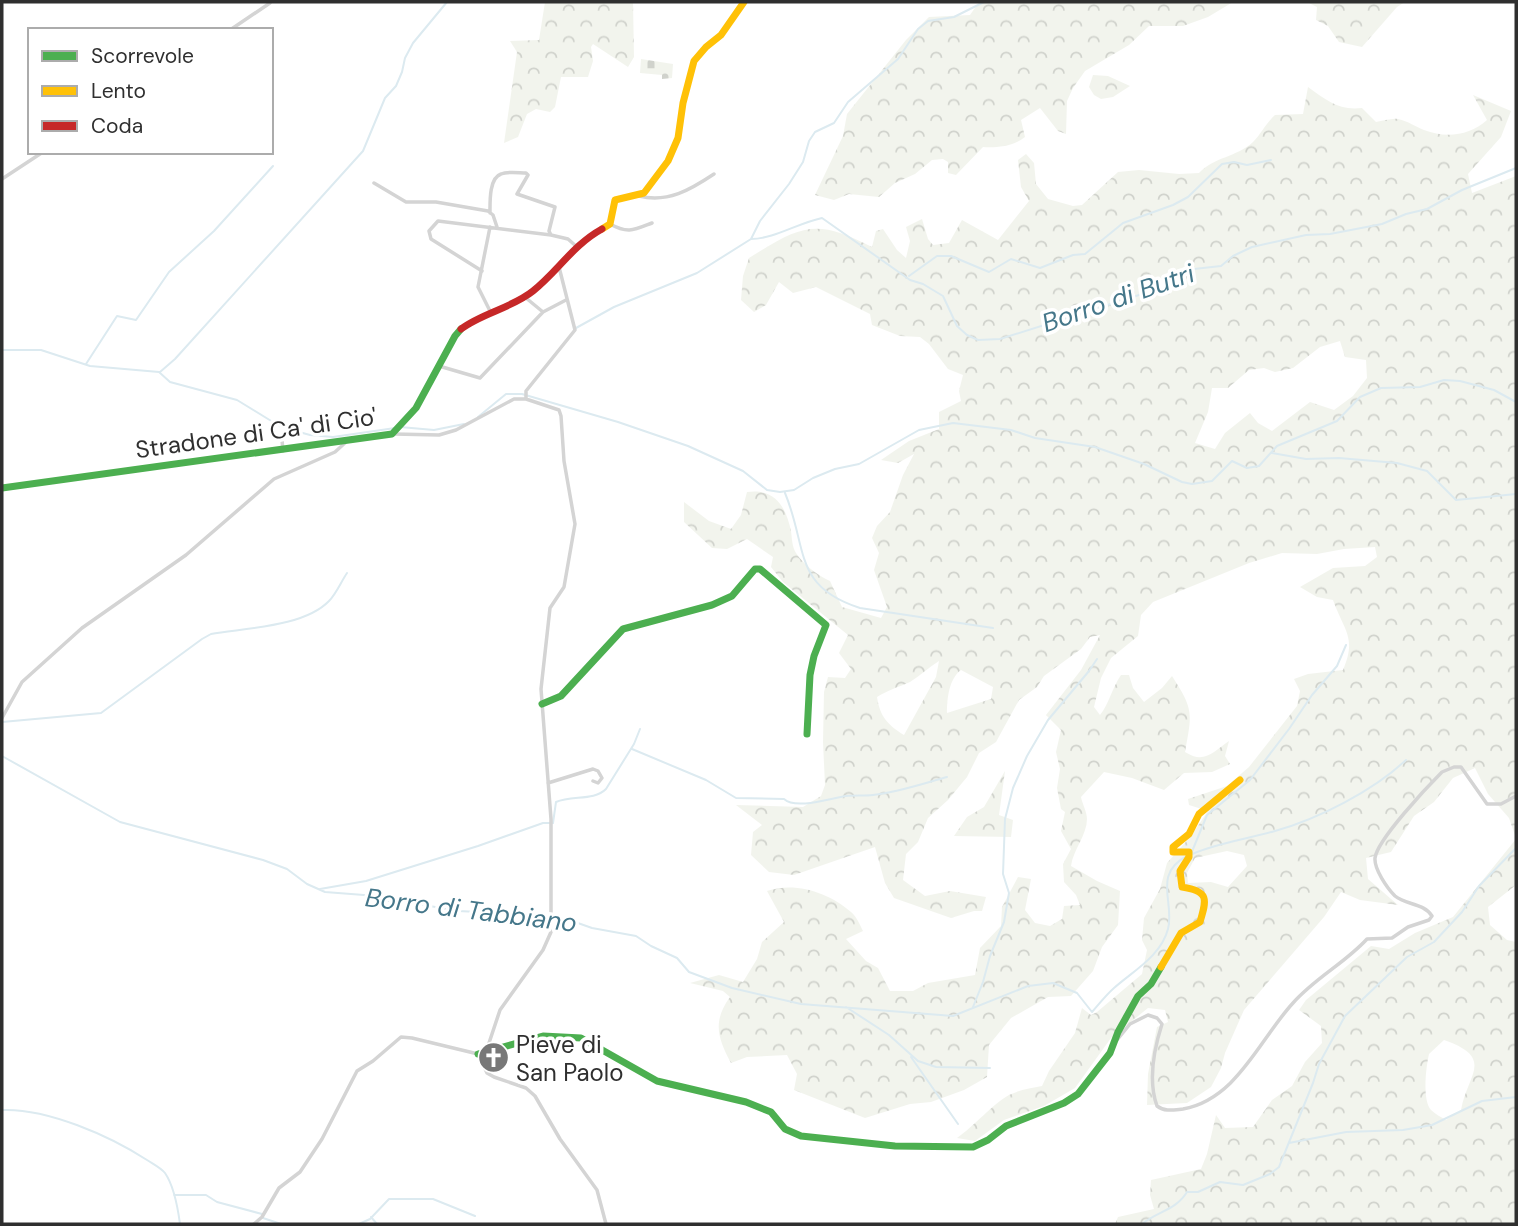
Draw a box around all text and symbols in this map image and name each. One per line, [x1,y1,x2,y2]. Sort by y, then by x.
legend [28,28,273,154]
text: Scorrevole [91,42,194,70]
text: Lento [91,77,146,105]
text: Coda [91,112,143,140]
water label: Borro di Butri [1037,256,1199,340]
street label: Stradone di Ca' di Cio' [133,401,379,465]
water label: Borro di Tabbiano [363,880,579,940]
place label: Pieve di San Paolo [516,1029,623,1088]
church icon: Pieve di San Paolo [476,1041,510,1075]

